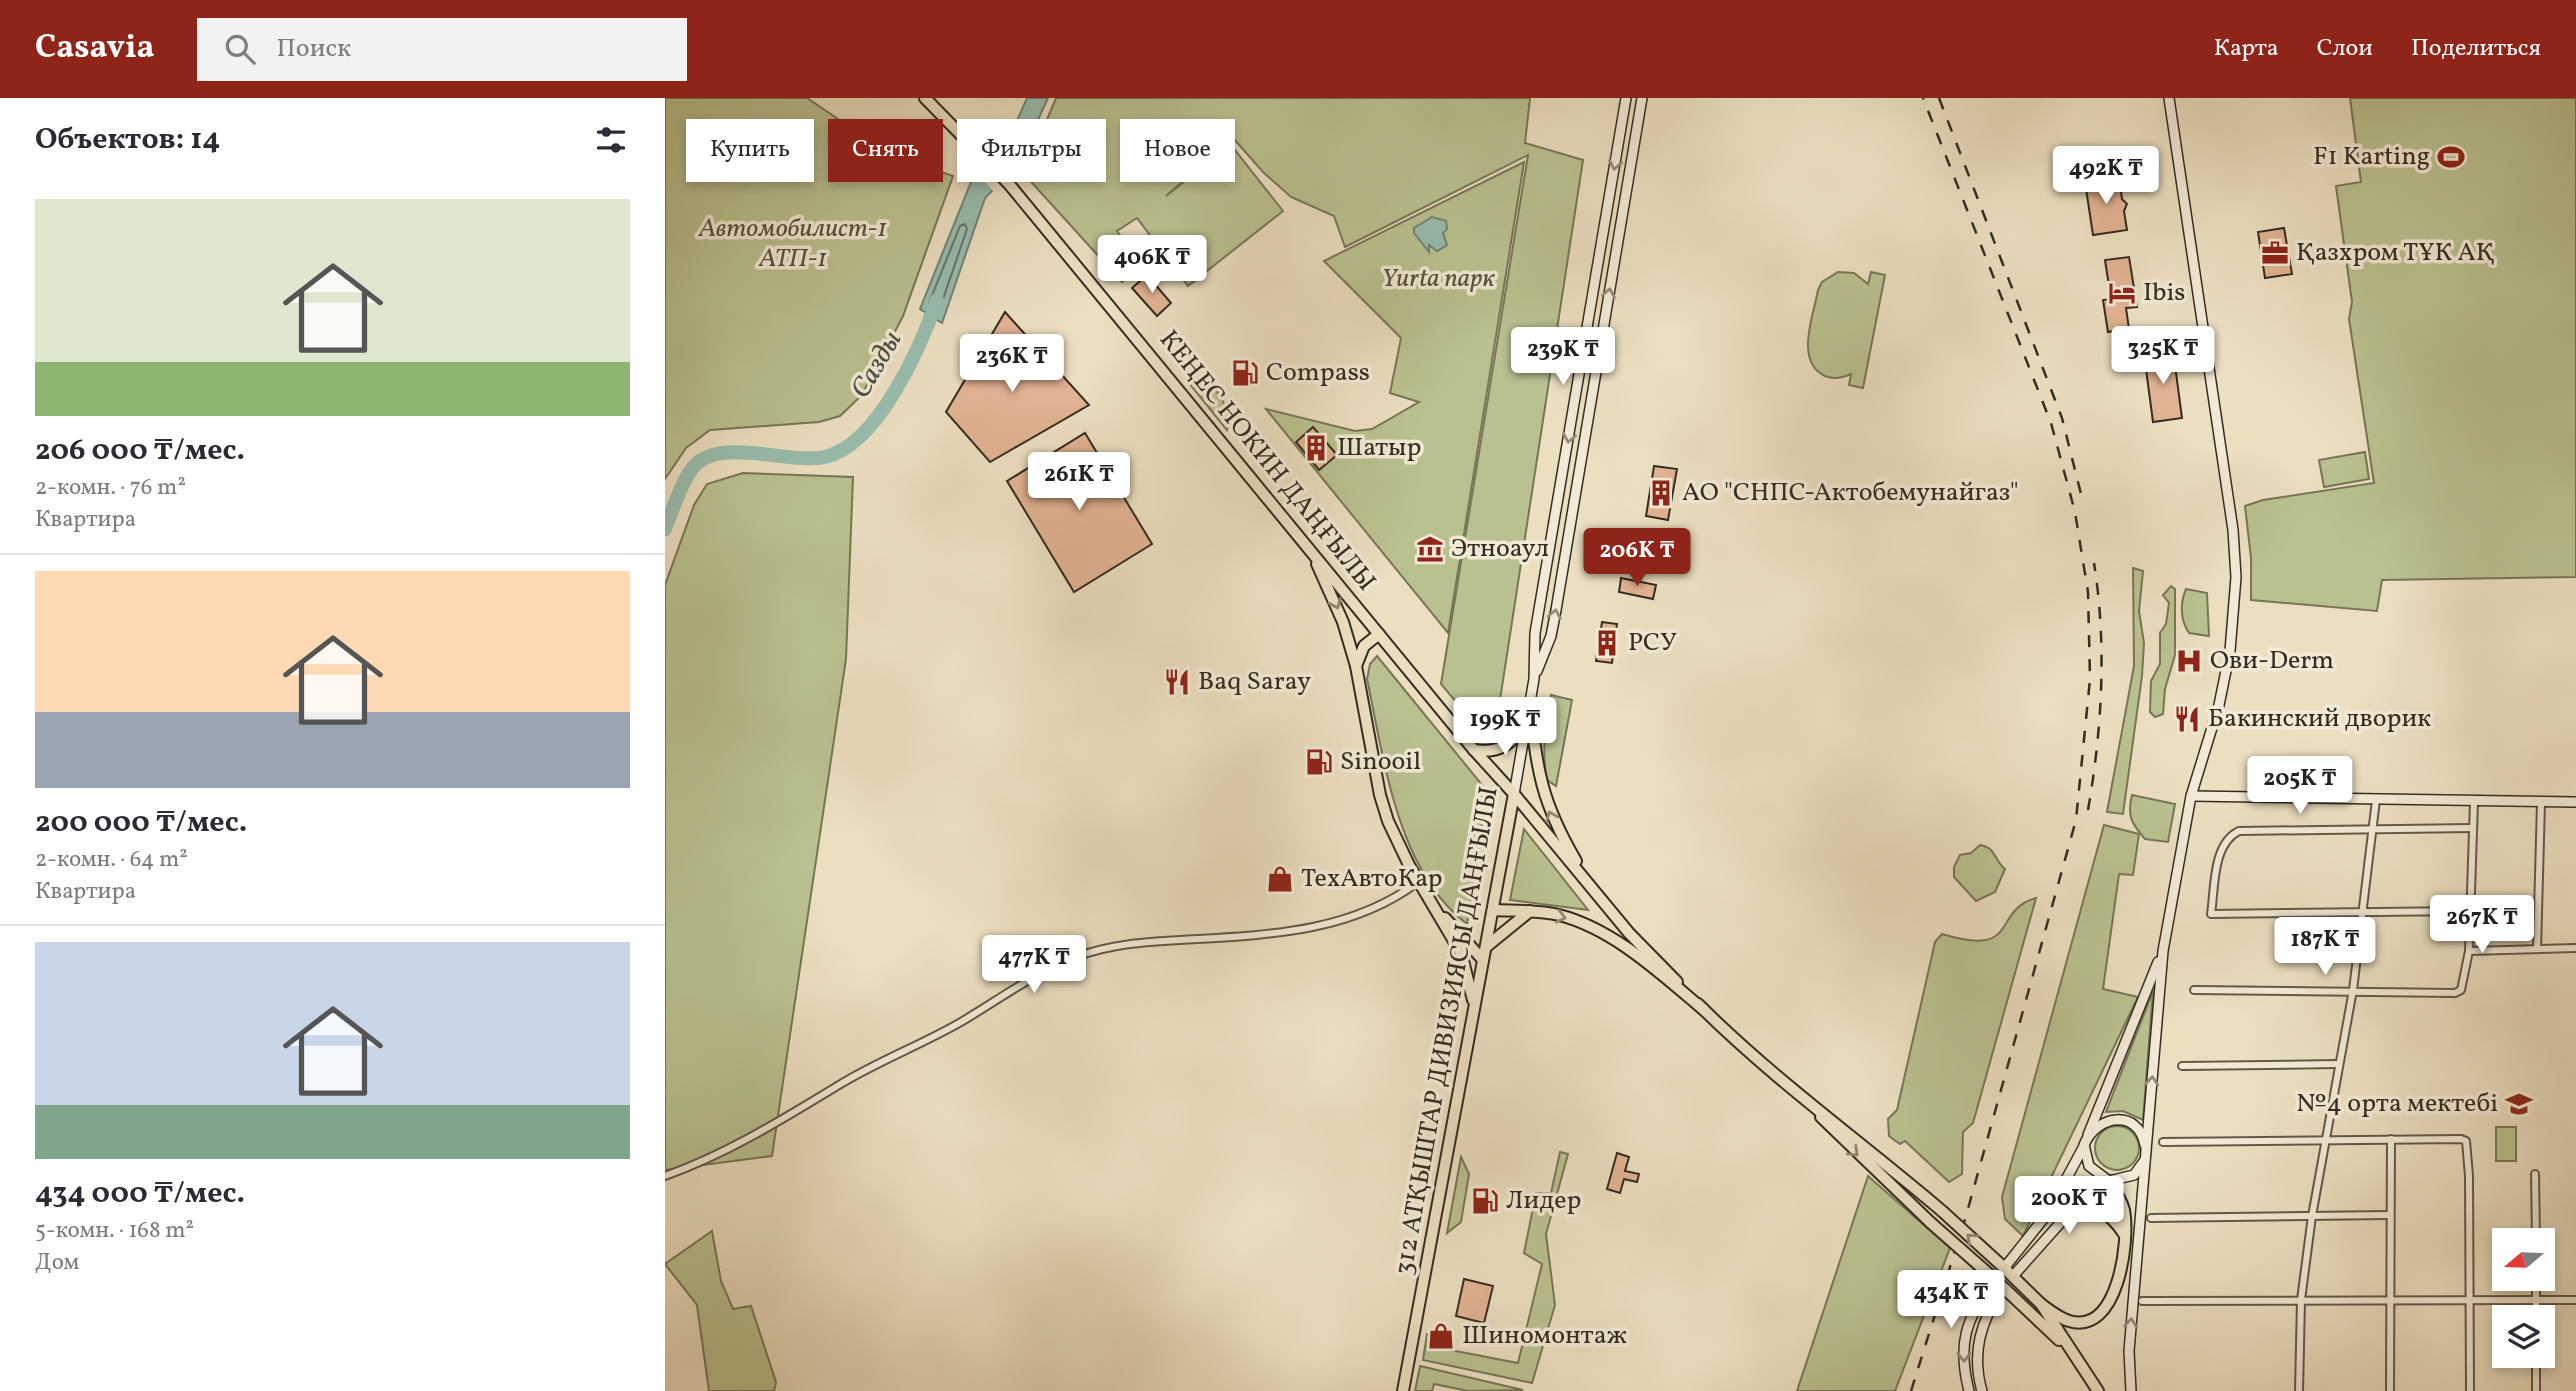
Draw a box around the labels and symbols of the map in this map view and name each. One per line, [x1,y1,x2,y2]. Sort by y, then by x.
place label: F1 Karting [2313,139,2430,175]
sports icon: F1 Karting [2436,142,2466,172]
pin: 492K ₸ [2049,146,2163,206]
one-way arrow [1608,159,1623,171]
park label: Автомобилист-1 АТП-1 [698,211,887,277]
place label: Қазхром ТҰК АҚ [2296,235,2495,271]
pin: 406K ₸ [1095,236,1209,295]
office icon: Қазхром ТҰК АҚ [2260,238,2290,268]
park label: Yurta парк [1382,261,1495,297]
place label: Ibis [2143,275,2185,311]
hotel icon: Ibis [2107,278,2137,308]
one-way arrow [1601,288,1616,299]
street label: КЕҢЕС НОКИН ДАҢҒЫЛЫ [1150,323,1384,599]
water label: Сазды [842,324,912,406]
pin: 325K ₸ [2106,327,2220,386]
pin: 239K ₸ [1506,328,1620,387]
pin: 236K ₸ [955,334,1069,394]
place label: Compass [1266,355,1370,391]
fuel station icon: Compass [1230,358,1260,388]
place label: Шатыр [1337,430,1421,466]
one-way arrow [1562,432,1577,444]
building icon: Шатыр [1301,433,1331,463]
pin: 261K ₸ [1022,452,1136,512]
place label: АО "СНПС-Актобемунайгаз" [1682,475,2019,511]
building icon: АО "СНПС-Актобемунайгаз" [1646,478,1676,508]
pin: 206K ₸ [1580,528,1694,588]
place label: Этноаул [1451,531,1549,567]
museum icon: Этноаул [1415,534,1445,564]
one-way arrow [1328,597,1342,609]
one-way arrow [1547,608,1562,620]
place label: РСУ [1628,625,1677,661]
building icon: РСУ [1592,628,1622,658]
place label: Ови-Derm [2210,643,2334,679]
hospital icon: Ови-Derm [2174,646,2204,676]
place label: Baq Saray [1198,664,1311,700]
restaurant icon: Baq Saray [1162,667,1192,697]
pin: 199K ₸ [1448,698,1562,757]
place label: Бакинский дворик [2208,701,2431,737]
restaurant icon: Бакинский дворик [2172,704,2202,734]
place label: Sinooil [1340,744,1421,780]
fuel station icon: Sinooil [1304,747,1334,777]
pin: 205K ₸ [2243,756,2357,816]
street label: 312 АТҚЫШТАР ДИВИЗИЯСЫ ДАҢҒЫЛЫ [1386,784,1508,1278]
one-way arrow [1546,811,1560,823]
place label: ТехАвтоКар [1301,861,1442,897]
shop icon: ТехАвтоКар [1265,864,1295,894]
pin: 267K ₸ [2425,896,2539,955]
one-way arrow [1555,908,1567,923]
pin: 187K ₸ [2268,918,2382,977]
pin: 477K ₸ [977,936,1091,995]
one-way arrow [2144,1075,2159,1086]
place label: №4 орта мектебі [2296,1086,2498,1122]
school or university icon: №4 орта мектебі [2504,1089,2534,1119]
one-way arrow [1846,1143,1859,1156]
pin: 200K ₸ [2012,1176,2126,1236]
place label: Лидер [1506,1183,1581,1219]
fuel station icon: Лидер [1470,1186,1500,1216]
north arrow [2492,1228,2555,1292]
one-way arrow [1966,1233,1979,1246]
pin: 434K ₸ [1894,1270,2008,1330]
one-way arrow [2123,1317,2138,1328]
place label: Шиномонтаж [1462,1318,1627,1354]
shop icon: Шиномонтаж [1426,1321,1456,1351]
one-way arrow [1956,1352,1972,1363]

